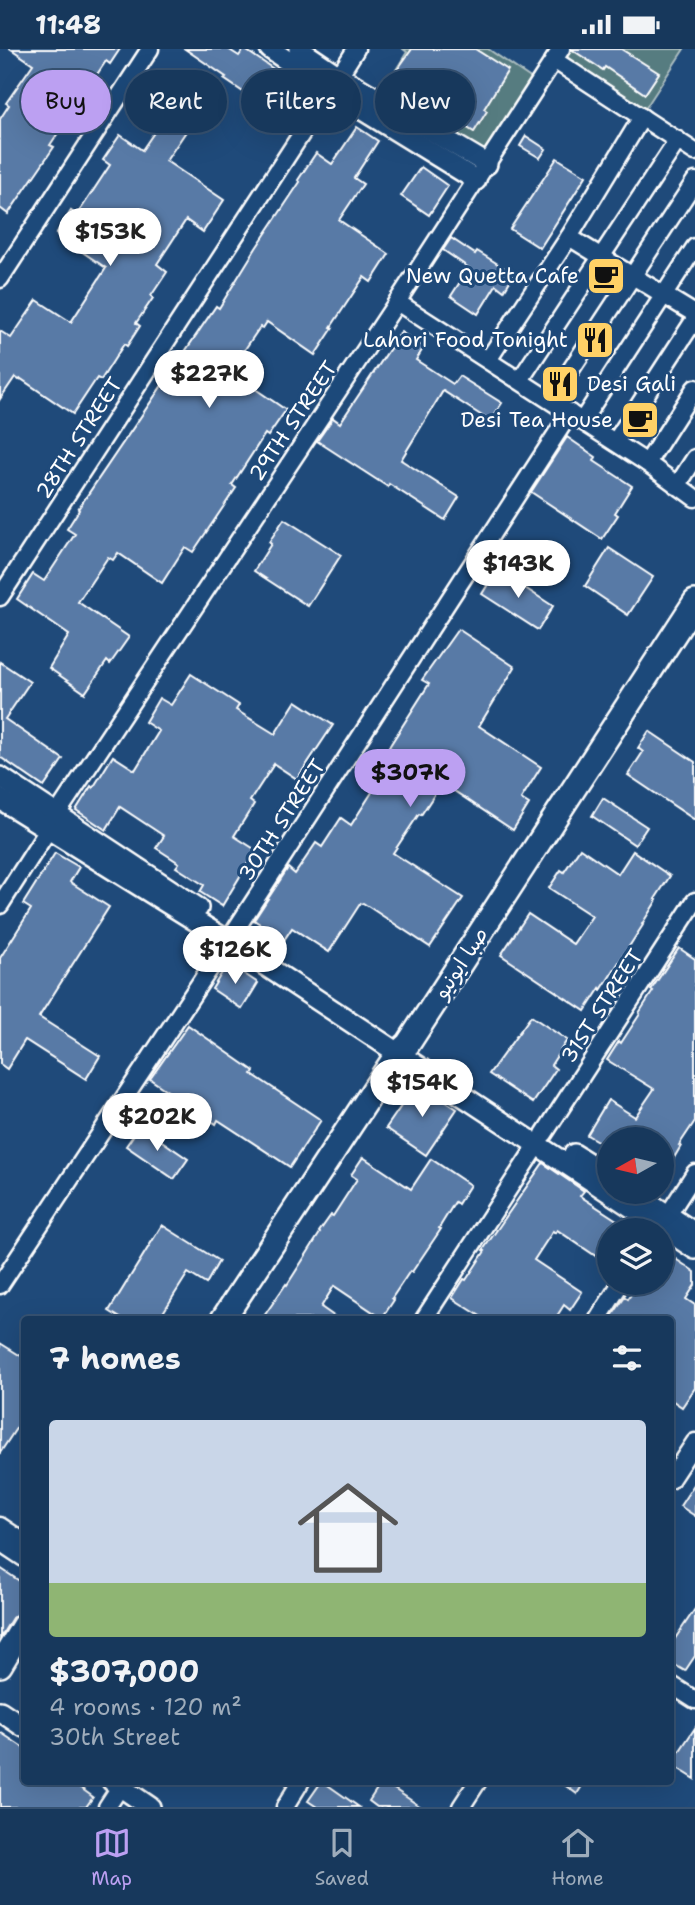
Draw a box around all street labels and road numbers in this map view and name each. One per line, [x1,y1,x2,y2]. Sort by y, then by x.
street label: 29TH STREET [243,356,343,486]
street label: 28TH STREET [29,372,129,504]
street label: 30TH STREET [232,754,332,886]
street label: صبا ایونیو [427,922,495,1005]
street label: 31ST STREET [555,944,649,1068]

